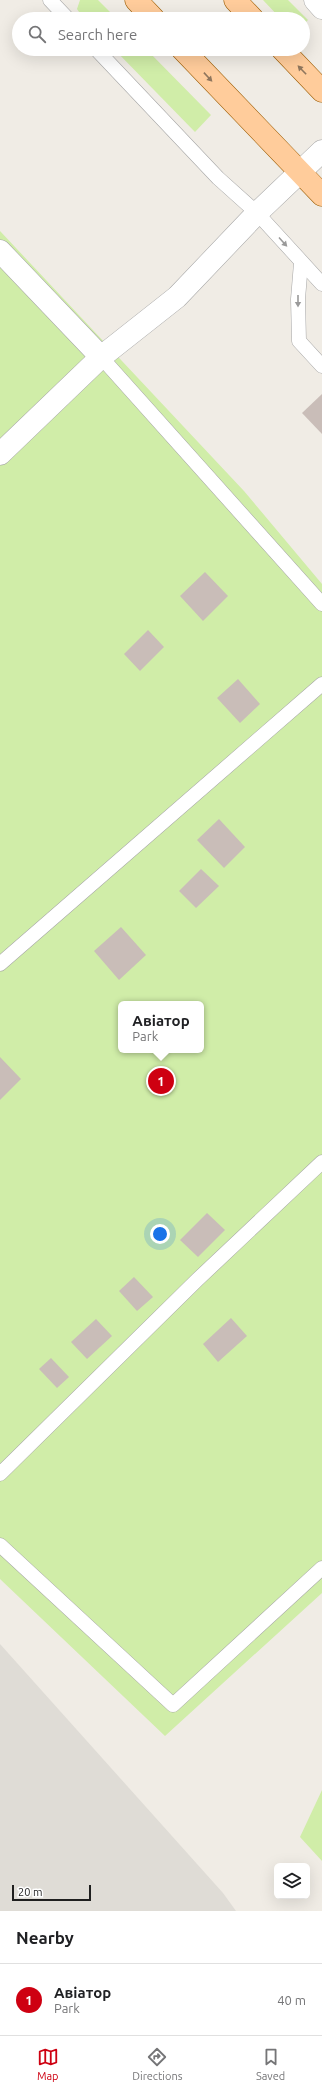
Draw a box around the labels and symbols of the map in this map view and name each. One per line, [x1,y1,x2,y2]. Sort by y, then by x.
one-way arrow [297,65,307,75]
one-way arrow [204,72,213,83]
one-way arrow [278,237,288,247]
one-way arrow [295,295,301,308]
pin: 1 [148,1066,174,1096]
your location [150,1224,170,1244]
scale bar [12,1883,91,1902]

